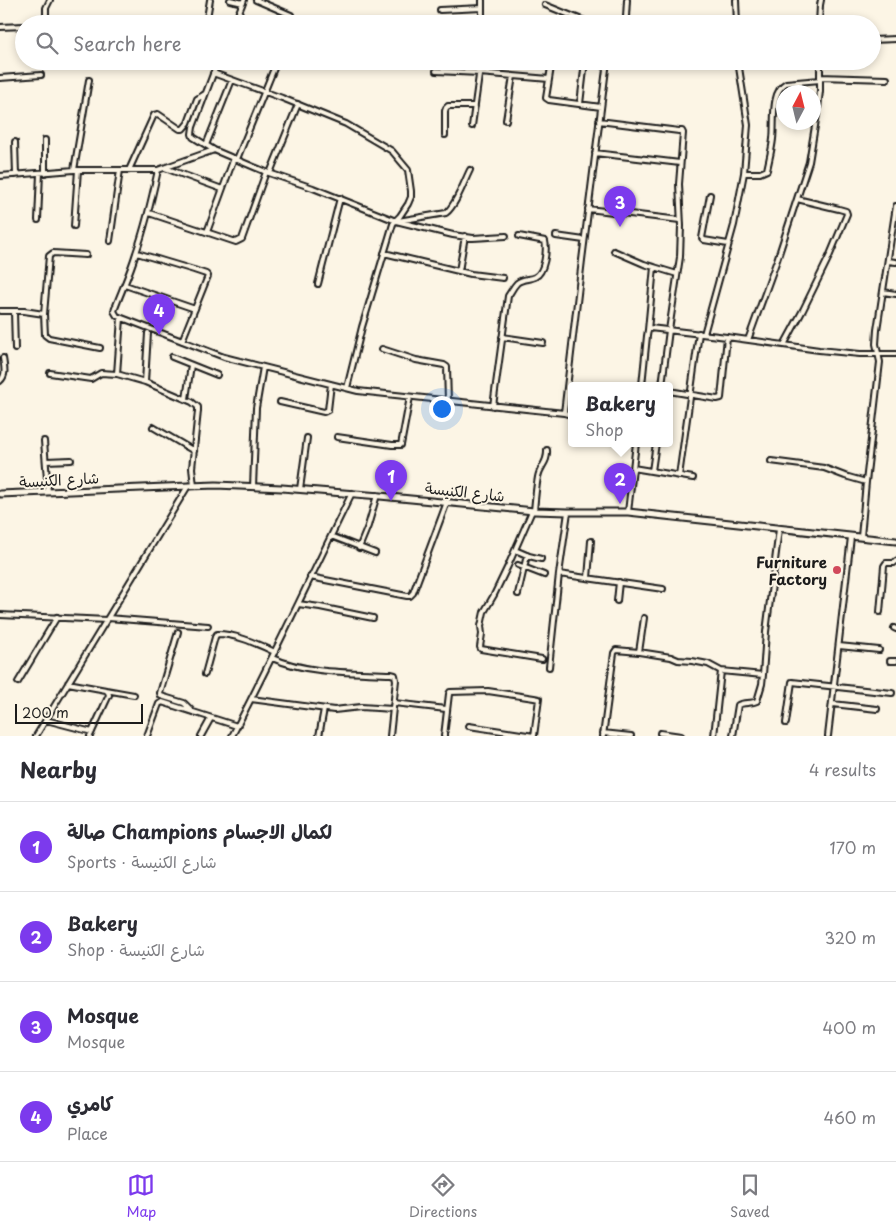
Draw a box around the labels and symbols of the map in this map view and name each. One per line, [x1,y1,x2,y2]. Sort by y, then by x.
north arrow [776,85,821,130]
pin: 3 [604,186,636,227]
pin: 4 [143,294,175,335]
your location [429,396,455,422]
pin: 1 [375,460,407,501]
pin: 2 [604,463,636,504]
street label: شارع الكنيسة [18,465,100,493]
street label: شارع الكنيسة [424,475,506,507]
place label: Furniture Factory [756,550,827,590]
marker: Furniture Factory [831,564,843,576]
scale bar [15,701,142,724]

